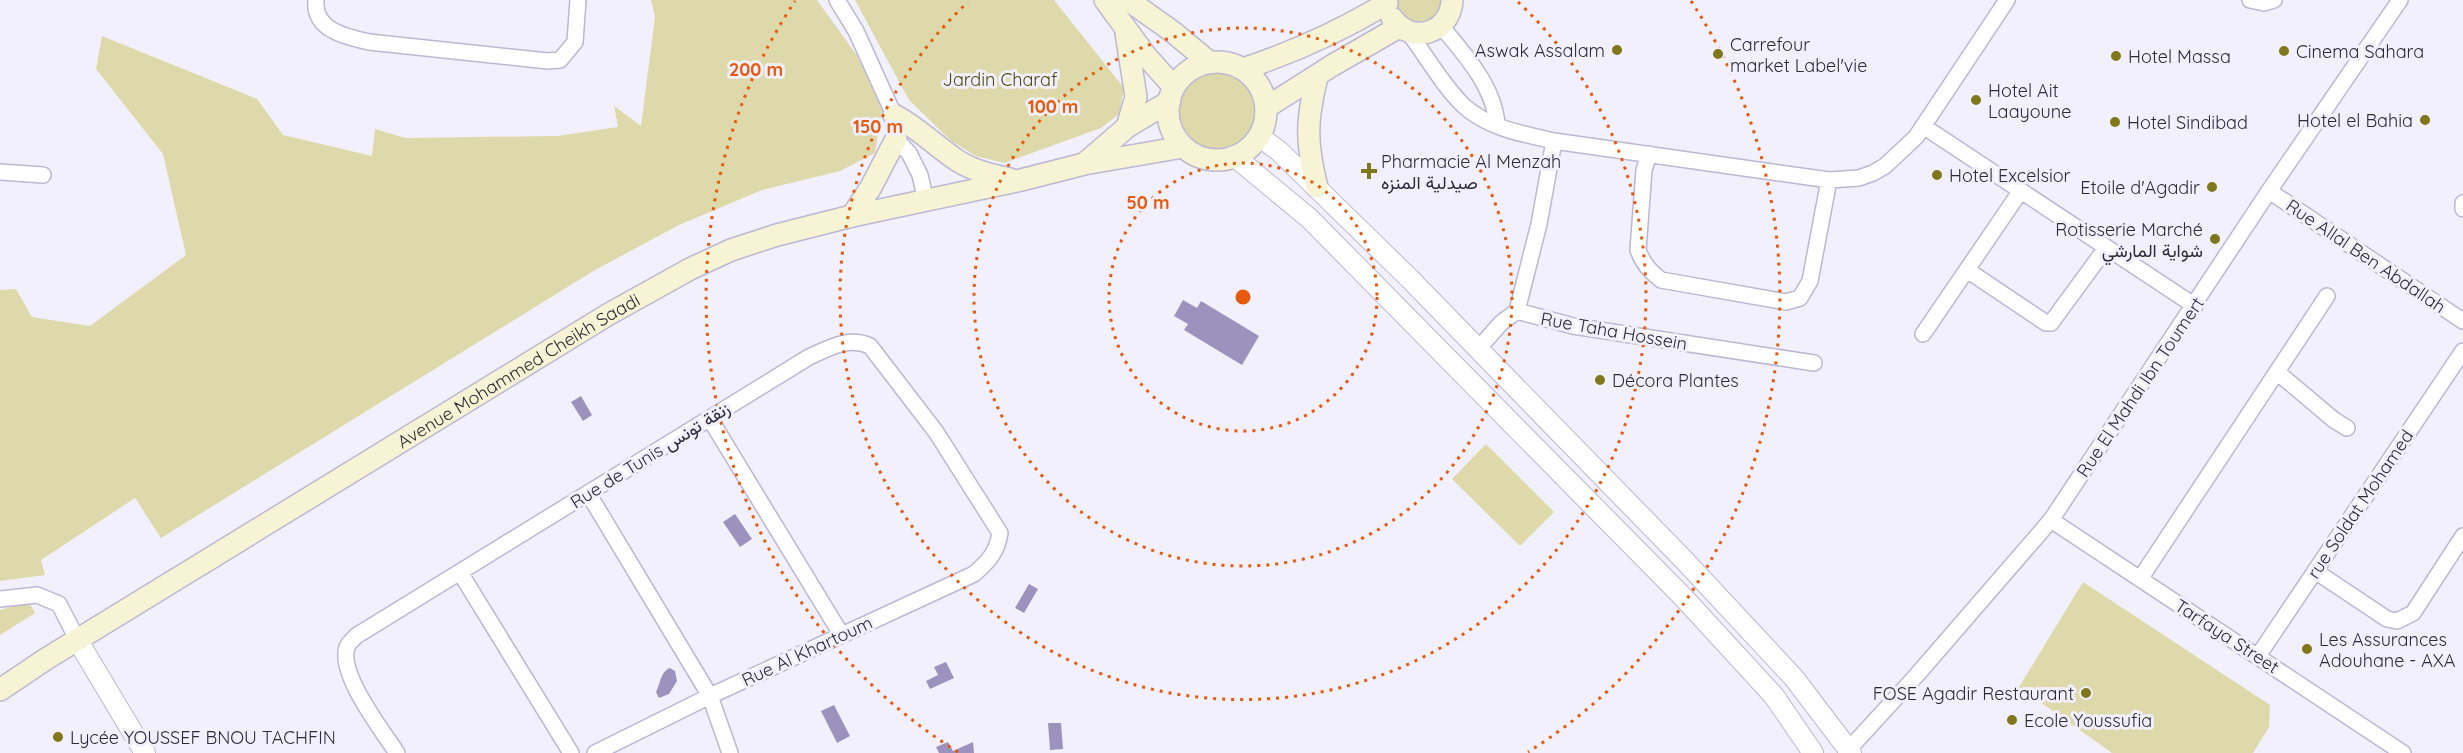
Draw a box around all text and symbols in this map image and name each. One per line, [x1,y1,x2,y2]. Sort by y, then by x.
place label: Carrefour market Label'vie [1730,33,1867,77]
place label: Aswak Assalam [1475,39,1605,62]
place label: Cinema Sahara [2296,40,2424,63]
marker: Aswak Assalam [1610,43,1624,57]
marker: Cinema Sahara [2277,44,2291,58]
place label: Hotel Massa [2128,45,2231,68]
marker: Carrefour market Label'vie [1711,47,1725,61]
marker: Hotel Massa [2109,49,2123,63]
text: 200 m [729,58,783,81]
park label: Jardin Charaf [943,68,1058,91]
place label: Hotel Ait Laayoune [1988,79,2071,123]
marker: Hotel Ait Laayoune [1969,93,1983,107]
text: 100 m [1028,95,1078,118]
place label: Hotel el Bahia [2297,109,2413,132]
place label: Hotel Sindibad [2127,111,2248,134]
marker: Hotel el Bahia [2418,113,2432,127]
text: 150 m [853,115,903,138]
marker: Hotel Sindibad [2108,115,2122,129]
place label: Pharmacie Al Menzah صيدلية المنزه [1381,150,1561,194]
marker: Pharmacie Al Menzah صيدلية المنزه [1362,164,1376,178]
place label: Hotel Excelsior [1949,164,2071,187]
marker: Hotel Excelsior [1930,168,1944,182]
place label: Etoile d'Agadir [2080,176,2200,199]
marker: Etoile d'Agadir [2205,180,2219,194]
text: 50 m [1126,191,1170,214]
street label: Rue Allal Ben Abdallah [2282,194,2450,318]
place label: Rotisserie Marché شواية المارشي [2055,218,2203,266]
marker: Rotisserie Marché شواية المارشي [2208,232,2222,246]
centre of rings [1233,287,1253,307]
street label: Avenue Mohammed Cheikh Saadi [393,288,644,453]
street label: Rue El Mahdi Ibn Toumert [2071,293,2209,481]
street label: Rue Taha Hossein [1539,307,1689,355]
place label: Décora Plantes [1612,369,1739,392]
marker: Décora Plantes [1593,373,1607,387]
street label: Rue de Tunis زنقة تونس [566,397,734,513]
street label: rue Soldat Mohamed [2302,425,2418,583]
street label: Tarfaya Street [2171,594,2283,678]
street label: Rue Al Khartoum [738,611,876,691]
place label: Les Assurances Adouhane - AXA [2319,628,2456,672]
marker: Les Assurances Adouhane - AXA [2300,642,2314,656]
place label: FOSE Agadir Restaurant [1873,682,2074,705]
marker: FOSE Agadir Restaurant [2079,686,2093,700]
place label: Ecole Youssufia [2024,709,2152,732]
marker: Ecole Youssufia [2005,713,2019,727]
place label: Lycée YOUSSEF BNOU TACHFIN [70,726,336,749]
marker: Lycée YOUSSEF BNOU TACHFIN [51,730,65,744]

